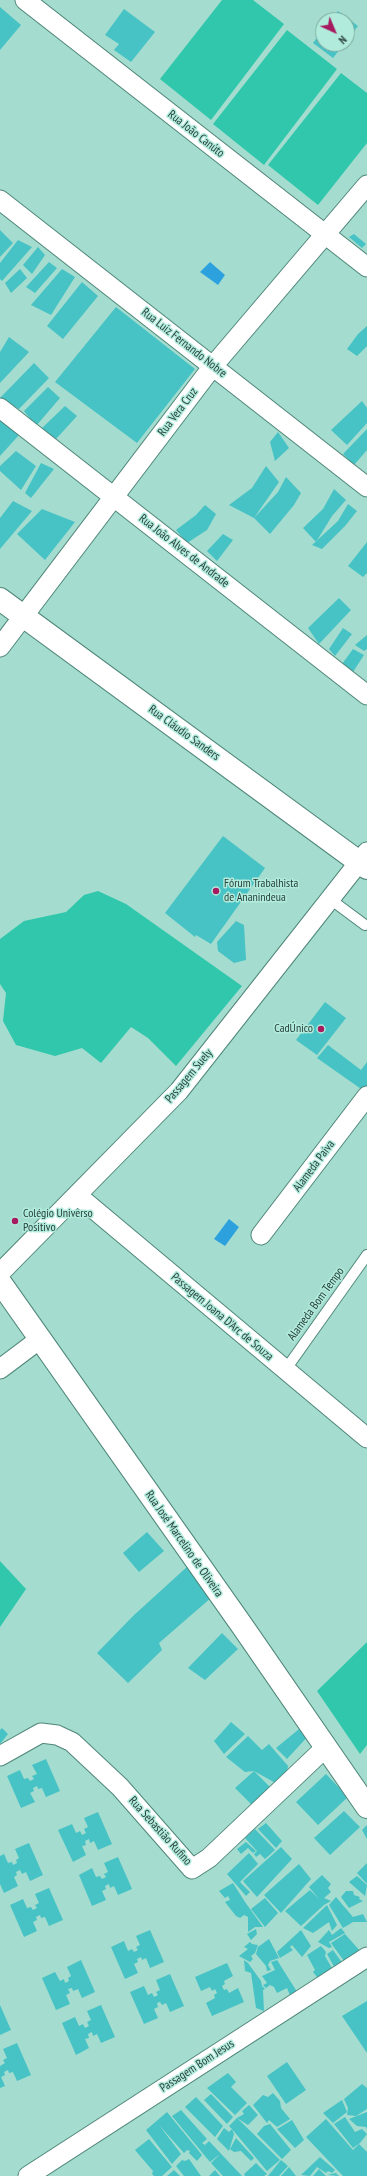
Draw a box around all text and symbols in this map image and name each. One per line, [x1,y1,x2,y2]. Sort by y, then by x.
north arrow [315,12,355,52]
text: N [336,33,350,47]
street label: Rua João Canúto [165,107,227,161]
street label: Rua Luiz Fernando Nobre [138,305,230,381]
street label: Rua Vera Cruz [155,385,201,439]
street label: Rua João Alves de Andrade [136,511,232,591]
street label: Rua Cláudio Sanders [145,702,223,764]
place label: Fórum Trabalhista de Ananindeua [224,877,298,905]
marker: Fórum Trabalhista de Ananindeua [211,886,221,896]
place label: CadÚnico [274,1022,313,1036]
marker: CadÚnico [316,1024,326,1034]
street label: Passagem Suely [162,1046,216,1106]
street label: Alameda Paiva [290,1137,338,1195]
place label: Colégio Universo Positivo [23,1207,93,1235]
marker: Colégio Universo Positivo [10,1216,20,1226]
street label: Alameda Bom Tempo [285,1265,347,1343]
street label: Passagem Joana D'Arc de Souza [168,1270,276,1364]
street label: Rua José Marcelino de Oliveira [142,1488,226,1600]
street label: Rua Sebastião Rufino [125,1794,195,1868]
street label: Passagem Bom Jesus [157,2037,237,2095]

